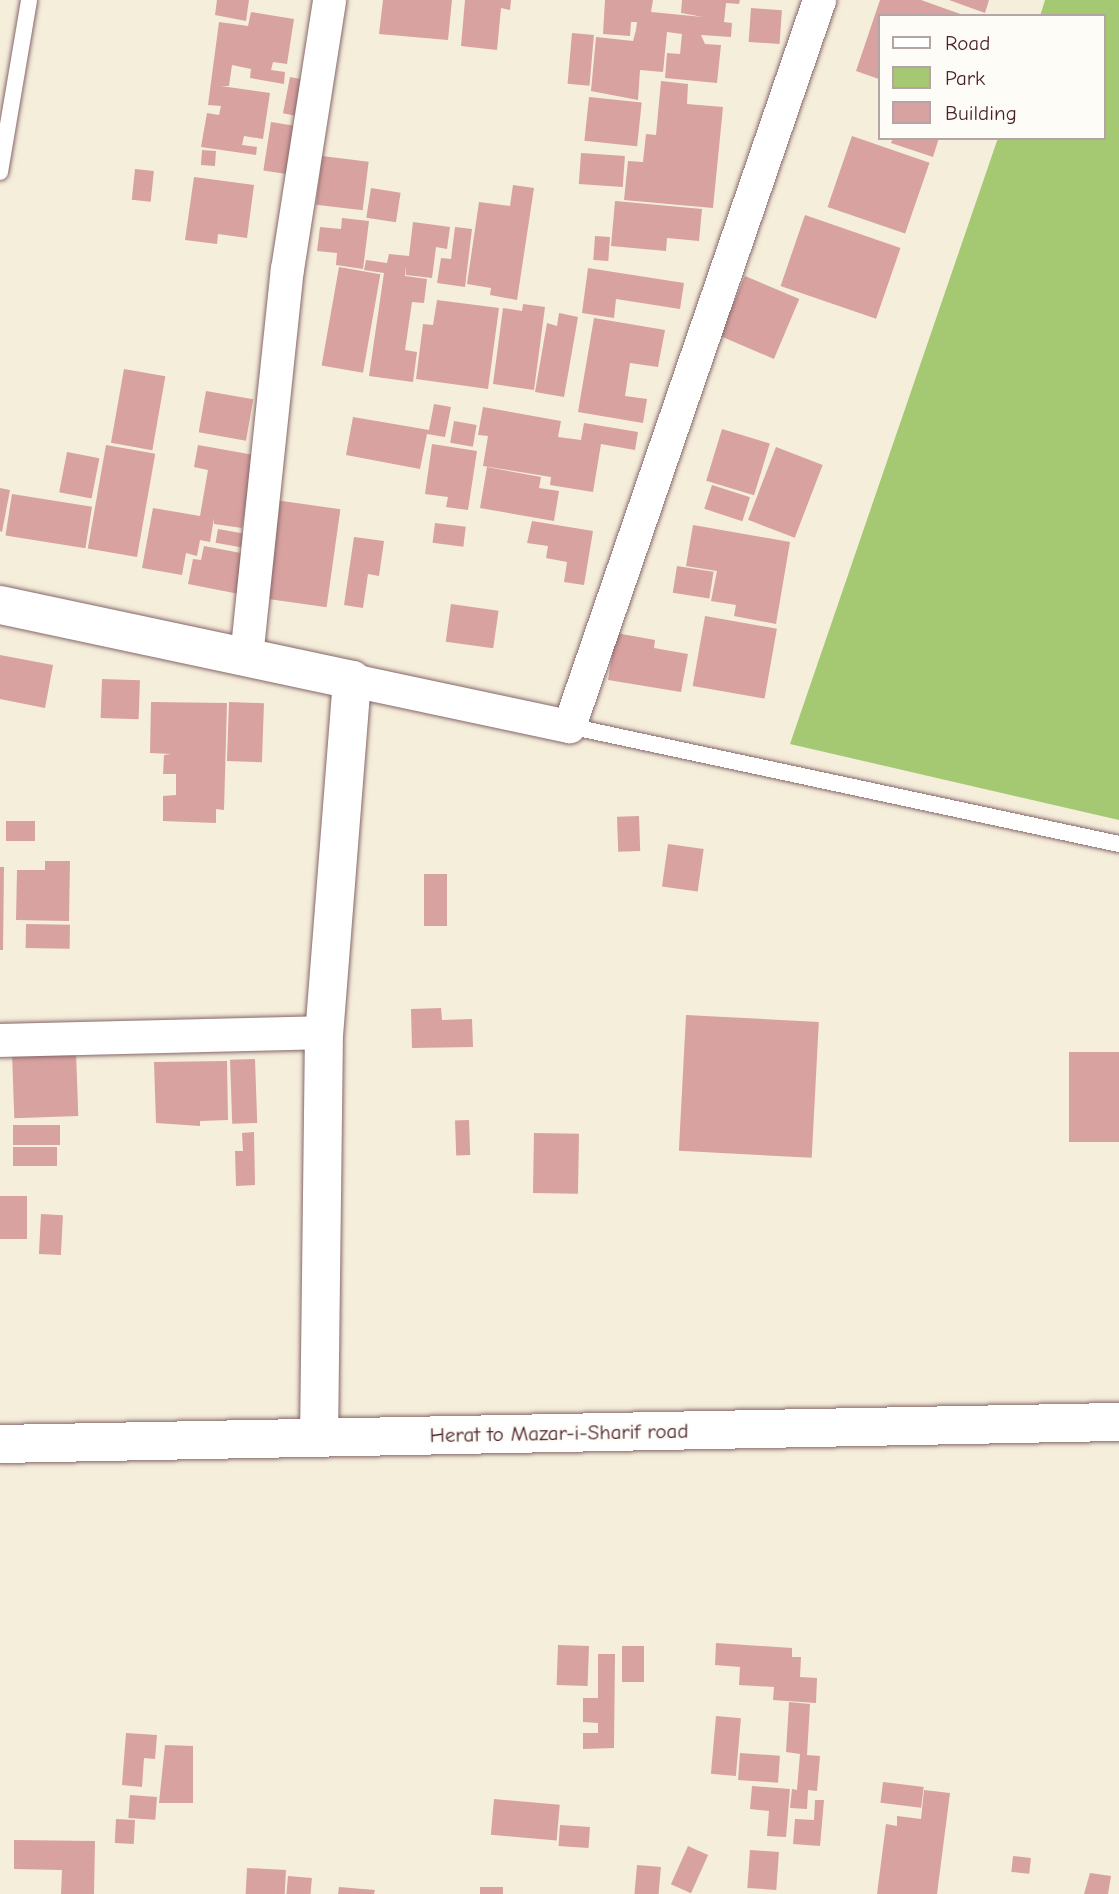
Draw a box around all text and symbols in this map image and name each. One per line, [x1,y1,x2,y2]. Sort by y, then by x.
legend [878,14,1105,140]
text: Road [945,31,990,55]
text: Park [945,66,985,90]
text: Building [945,101,1017,125]
street label: Herat to Mazar-i-Sharif road [429,1418,689,1448]

